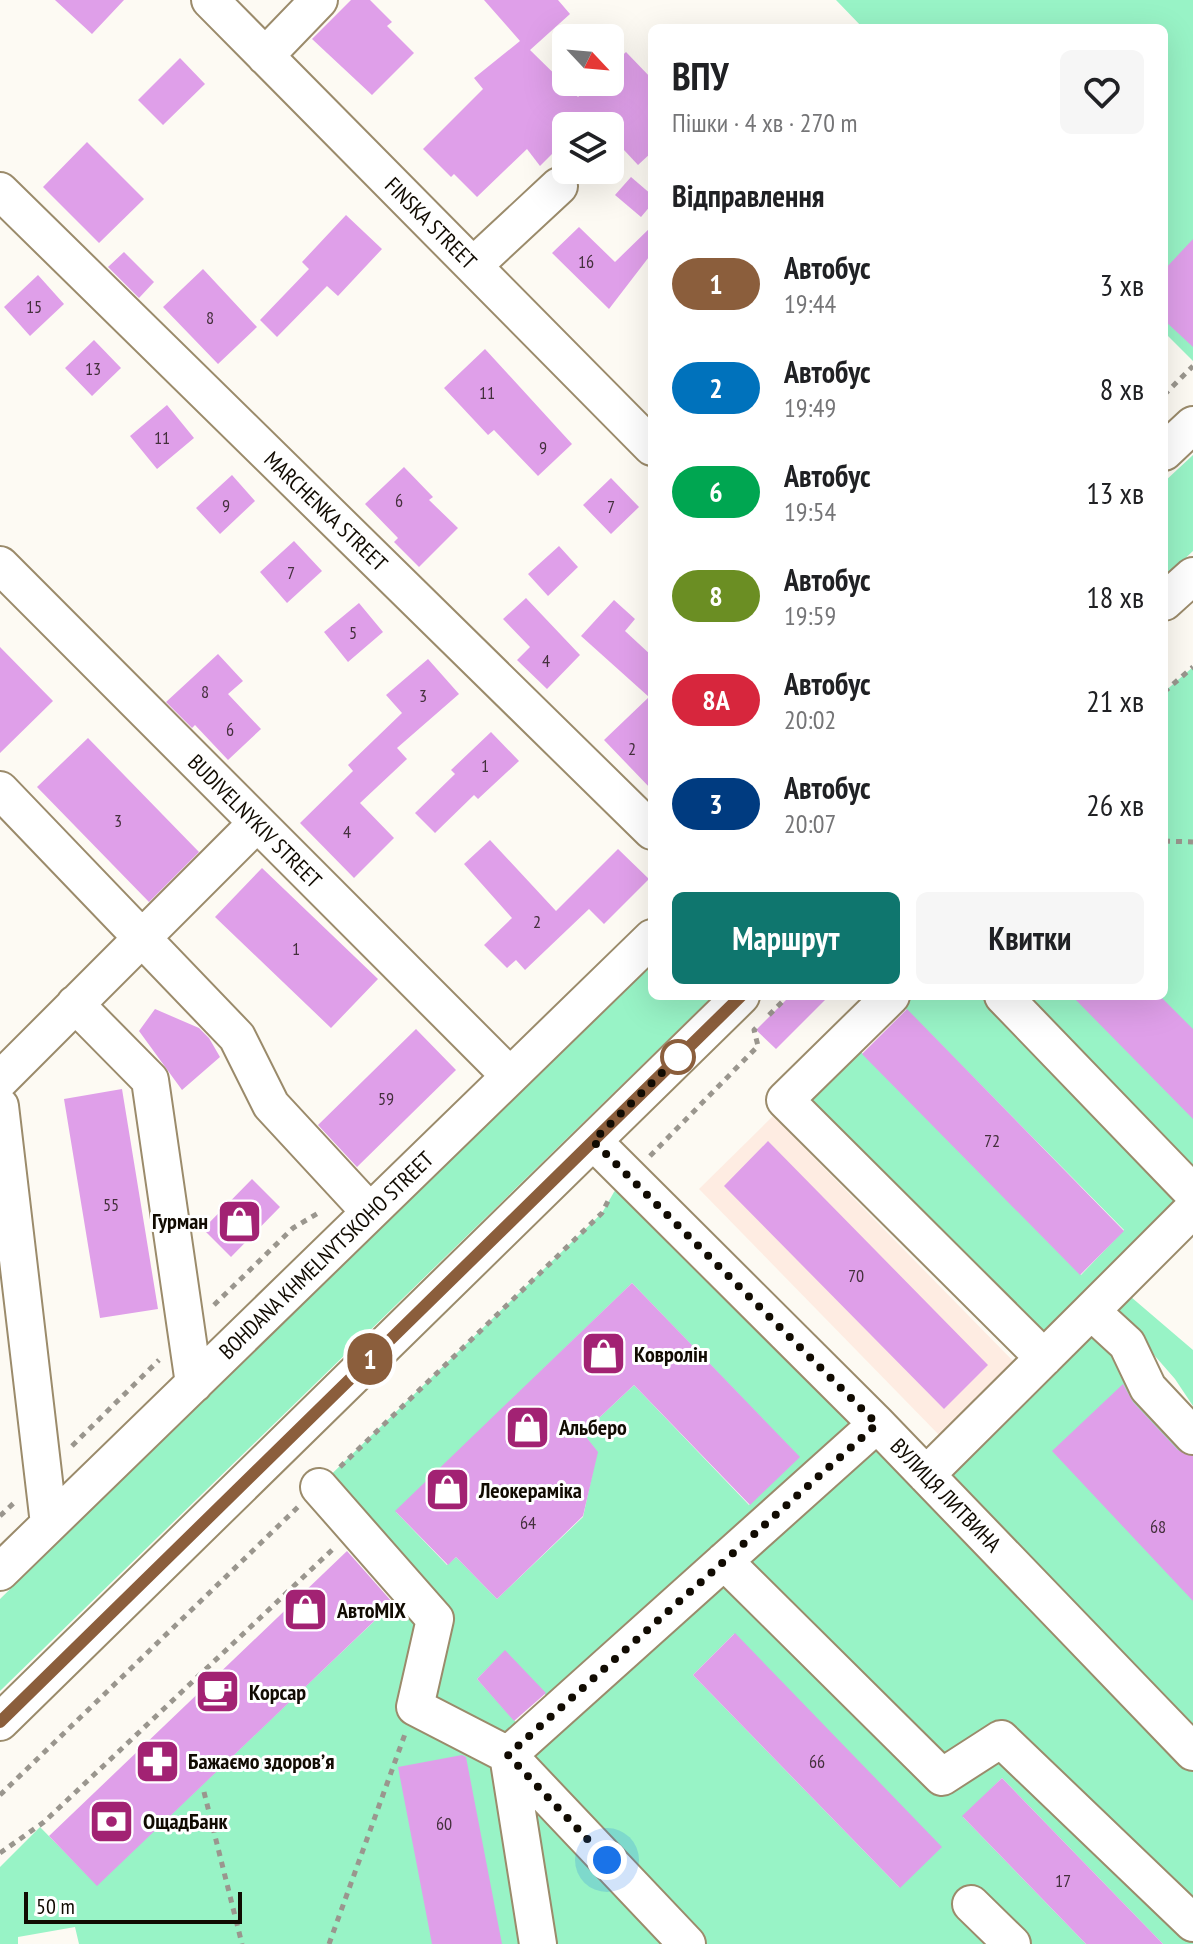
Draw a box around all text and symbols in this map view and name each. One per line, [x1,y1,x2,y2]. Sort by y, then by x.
north arrow [552,24,624,96]
map controls [552,24,624,184]
button: heart [1060,50,1144,134]
text: ВПУ [672,51,729,100]
text: Пішки · 4 хв · 270 m [672,106,857,139]
button: layers [552,112,624,184]
street label: FINSKA STREET [379,171,483,275]
text: Відправлення [672,176,824,215]
text: Автобус [784,248,871,287]
house number: 16 [578,250,594,273]
text: 1 [709,265,723,302]
text: 3 хв [1100,265,1144,304]
text: 19:44 [784,287,836,320]
house number: 15 [26,295,42,318]
house number: 8 [206,306,214,329]
text: Автобус [784,352,871,391]
house number: 13 [85,357,101,380]
text: 2 [709,369,723,406]
text: 8 хв [1100,369,1144,408]
house number: 11 [479,381,495,404]
text: 19:49 [784,391,836,424]
house number: 11 [154,426,170,449]
house number: 9 [539,436,547,459]
street label: MARCHENKA STREET [258,445,394,577]
text: Автобус [784,456,871,495]
text: 6 [709,473,723,510]
text: 13 хв [1086,473,1144,512]
house number: 6 [395,489,403,512]
house number: 9 [222,494,230,517]
house number: 7 [607,495,615,518]
text: 19:54 [784,495,836,528]
text: Автобус [784,560,871,599]
house number: 7 [287,561,295,584]
text: 8 [709,577,723,614]
text: 18 хв [1086,577,1144,616]
text: 19:59 [784,599,836,632]
house number: 5 [349,621,357,644]
house number: 4 [542,649,550,672]
text: Автобус [784,664,871,703]
house number: 8 [201,680,209,703]
text: 8А [702,681,730,718]
text: 21 хв [1086,681,1144,720]
house number: 3 [419,684,427,707]
text: 20:02 [784,703,836,736]
house number: 6 [226,718,234,741]
house number: 2 [628,737,636,760]
street label: BUDIVELNYKIV STREET [182,748,328,894]
house number: 1 [481,754,489,777]
text: Автобус [784,768,871,807]
text: 3 [709,785,723,822]
text: 26 хв [1086,785,1144,824]
text: 20:07 [784,807,836,840]
house number: 3 [114,809,122,832]
house number: 4 [343,820,351,843]
button: Маршрут [672,892,900,984]
button: Квитки [916,892,1144,984]
house number: 2 [533,910,541,933]
house number: 1 [292,937,300,960]
unlabelled marker [661,1040,695,1074]
house number: 59 [378,1087,394,1110]
house number: 72 [984,1129,1000,1152]
street label: BOHDANA KHMELNYTSKOHO STREET [213,1145,439,1365]
house number: 55 [103,1193,119,1216]
shop icon: Гурман [215,1197,263,1245]
place label: Гурман [152,1207,208,1235]
house number: 70 [848,1264,864,1287]
shop icon: Ковролін [579,1330,627,1378]
line badge: 1 [344,1333,396,1385]
text: 1 [363,1340,377,1377]
place label: Ковролін [634,1340,708,1368]
shop icon: Альберо [504,1403,552,1451]
place label: Альберо [558,1413,627,1441]
street label: ВУЛИЦЯ ЛИТВИНА [885,1432,1008,1558]
shop icon: Леокераміка [424,1466,472,1514]
place label: Леокераміка [478,1476,582,1504]
house number: 64 [520,1511,536,1534]
house number: 68 [1150,1515,1166,1538]
shop icon: АвтоMIX [282,1586,330,1634]
place label: АвтоMIX [336,1596,406,1624]
cafe icon: Корсар [194,1668,242,1716]
place label: Корсар [249,1678,306,1706]
pharmacy icon: Бажаємо здоровʼя [133,1737,181,1785]
place label: Бажаємо здоровʼя [188,1747,334,1775]
house number: 66 [809,1750,825,1773]
bank icon: ОщадБанк [88,1797,136,1845]
place label: ОщадБанк [143,1807,228,1835]
house number: 60 [436,1812,452,1835]
your location [587,1840,627,1880]
house number: 17 [1055,1869,1071,1892]
scale bar [24,1888,242,1924]
text: 50 m [36,1892,75,1920]

